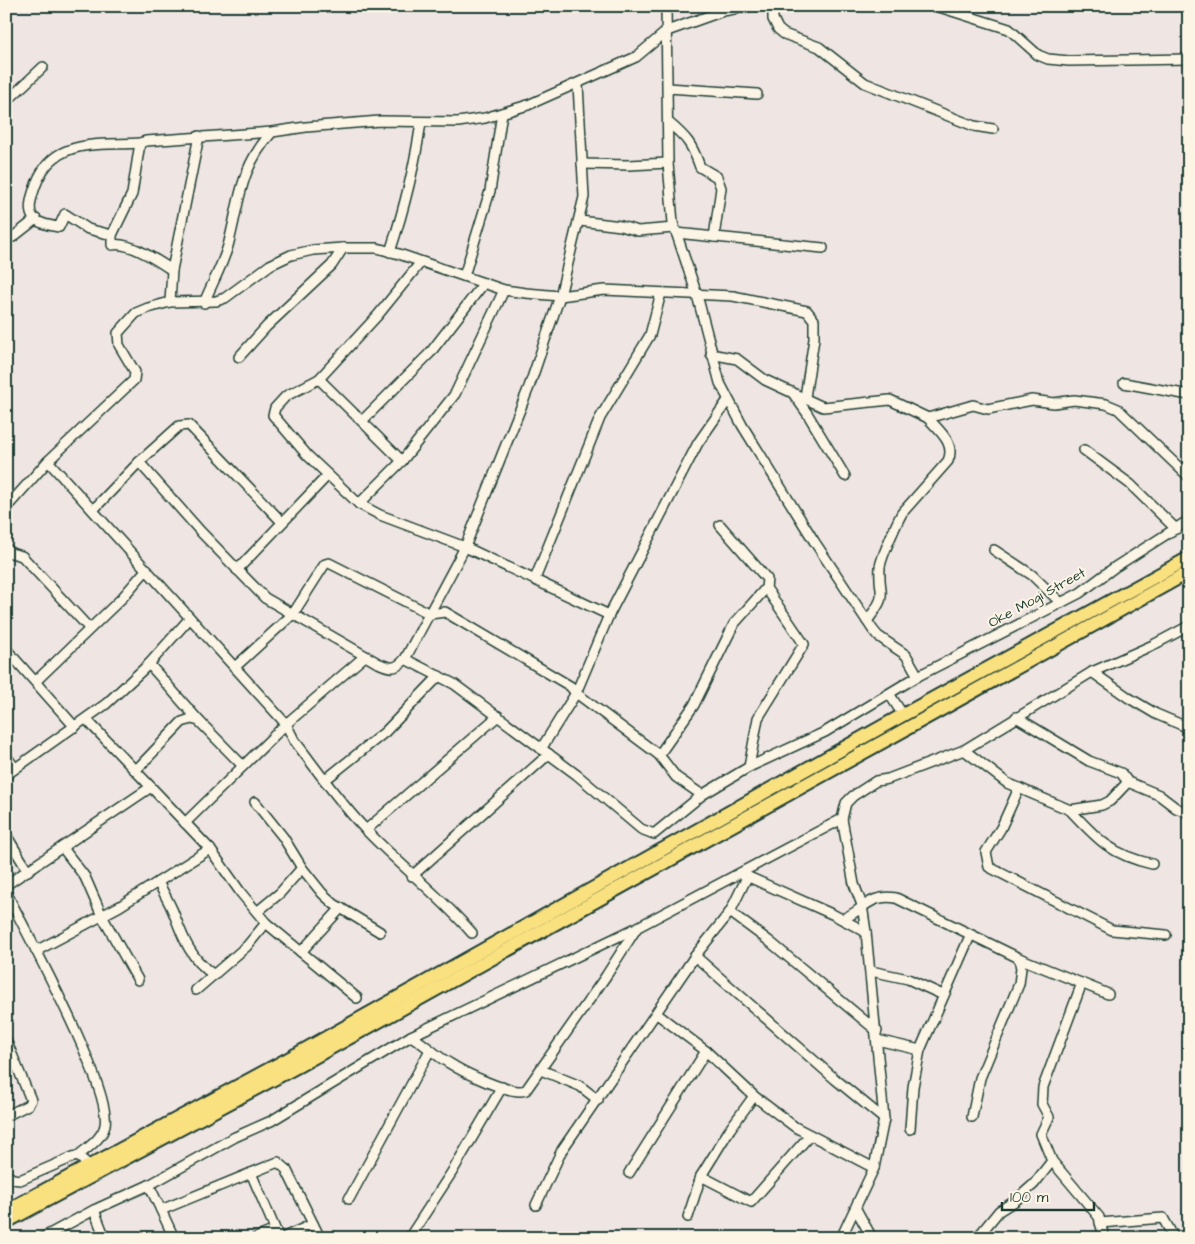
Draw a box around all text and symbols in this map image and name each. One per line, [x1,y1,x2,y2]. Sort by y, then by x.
street label: Oke Mogi Street [985,563,1090,633]
scale bar [1002,1179,1095,1211]
text: 100 m [1010,1187,1049,1208]

